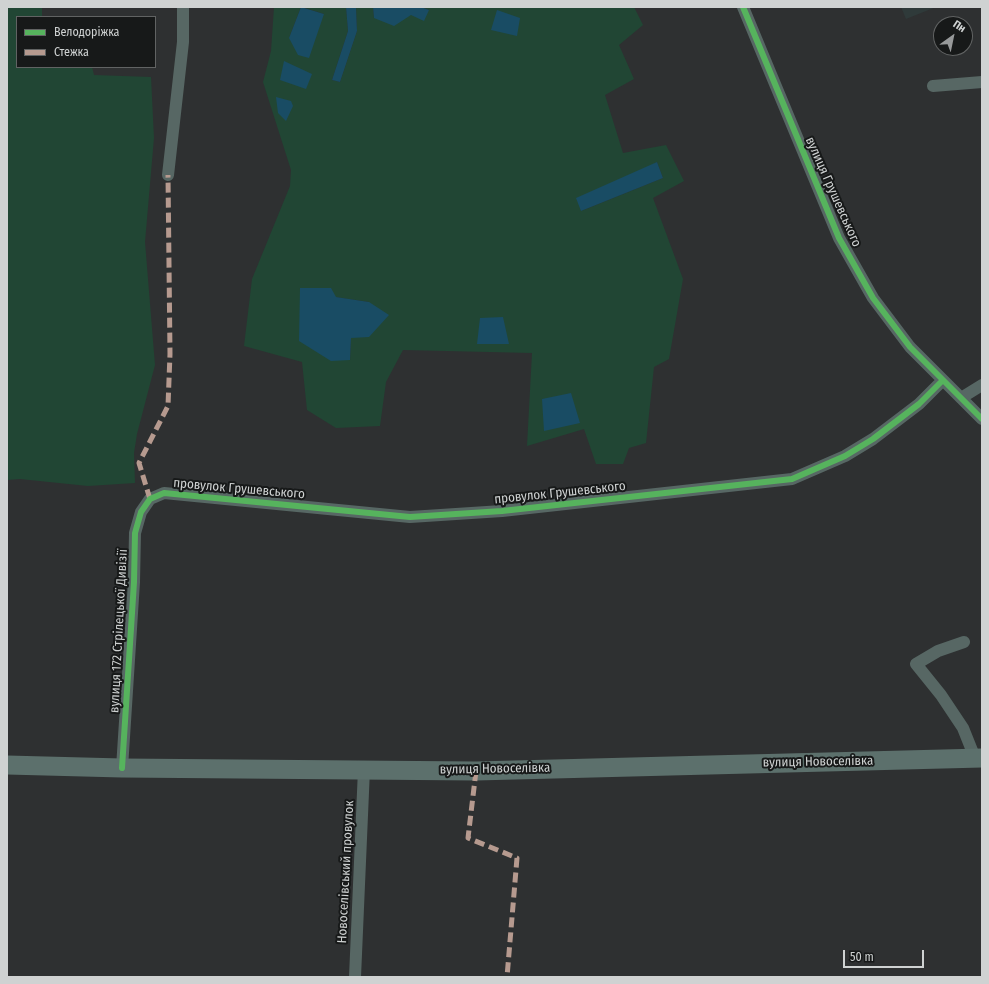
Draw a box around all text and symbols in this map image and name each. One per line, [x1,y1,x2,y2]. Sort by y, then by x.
legend [16,16,156,68]
north arrow [933,16,973,56]
text: Пн [950,18,968,35]
text: Велодоріжка [54,25,120,39]
text: Стежка [54,45,89,59]
street label: вулиця Грушевського [802,135,864,249]
street label: провулок Грушевського [173,475,305,503]
street label: провулок Грушевського [493,478,627,508]
street label: вулиця 172 Стрілецької Дивізії [107,549,131,713]
street label: вулиця Новоселівка [763,753,873,771]
street label: вулиця Новоселівка [440,760,550,778]
street label: Новоселівський провулок [334,800,358,944]
scale bar [845,942,926,968]
text: 50 m [850,950,874,964]

